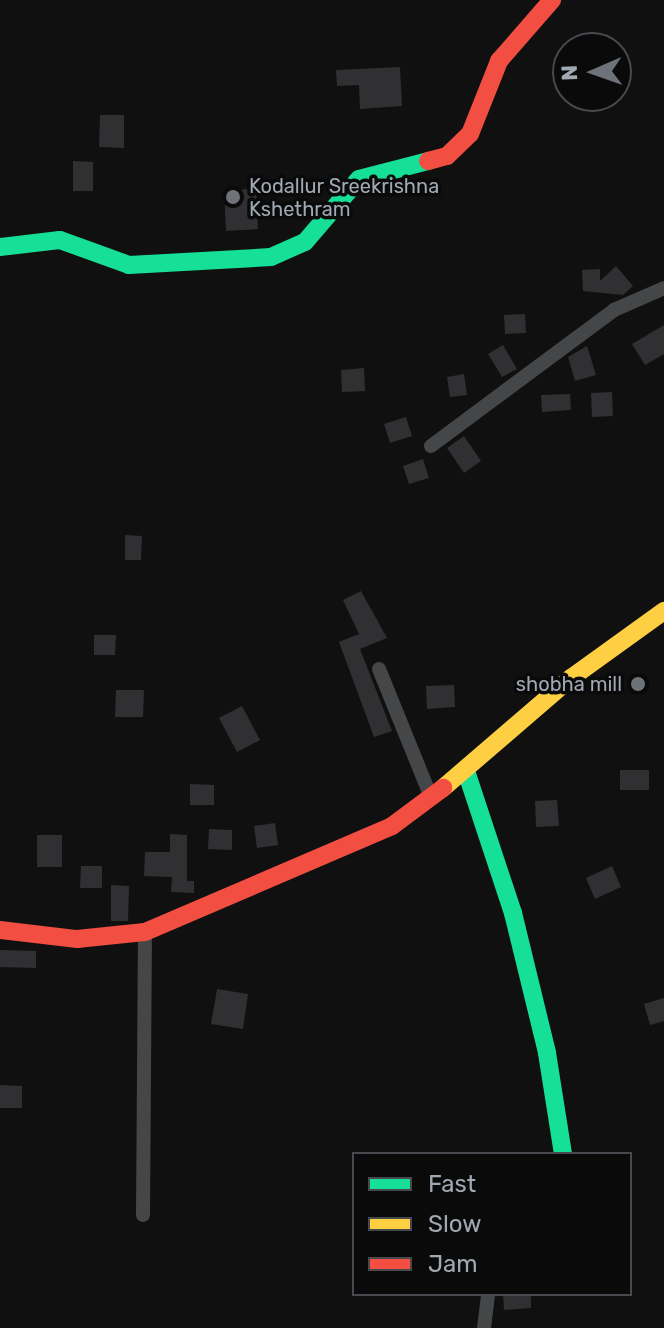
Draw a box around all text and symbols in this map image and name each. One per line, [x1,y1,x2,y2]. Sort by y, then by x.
north arrow [552,32,632,112]
text: N [556,64,583,81]
place label: Kodallur Sreekrishna Kshethram [249,174,440,221]
marker: Kodallur Sreekrishna Kshethram [224,188,242,206]
place label: shobha mill [516,672,622,696]
marker: shobha mill [629,675,647,693]
legend [352,1152,632,1296]
text: Fast [428,1170,476,1198]
text: Slow [428,1210,481,1238]
text: Jam [428,1250,478,1278]

